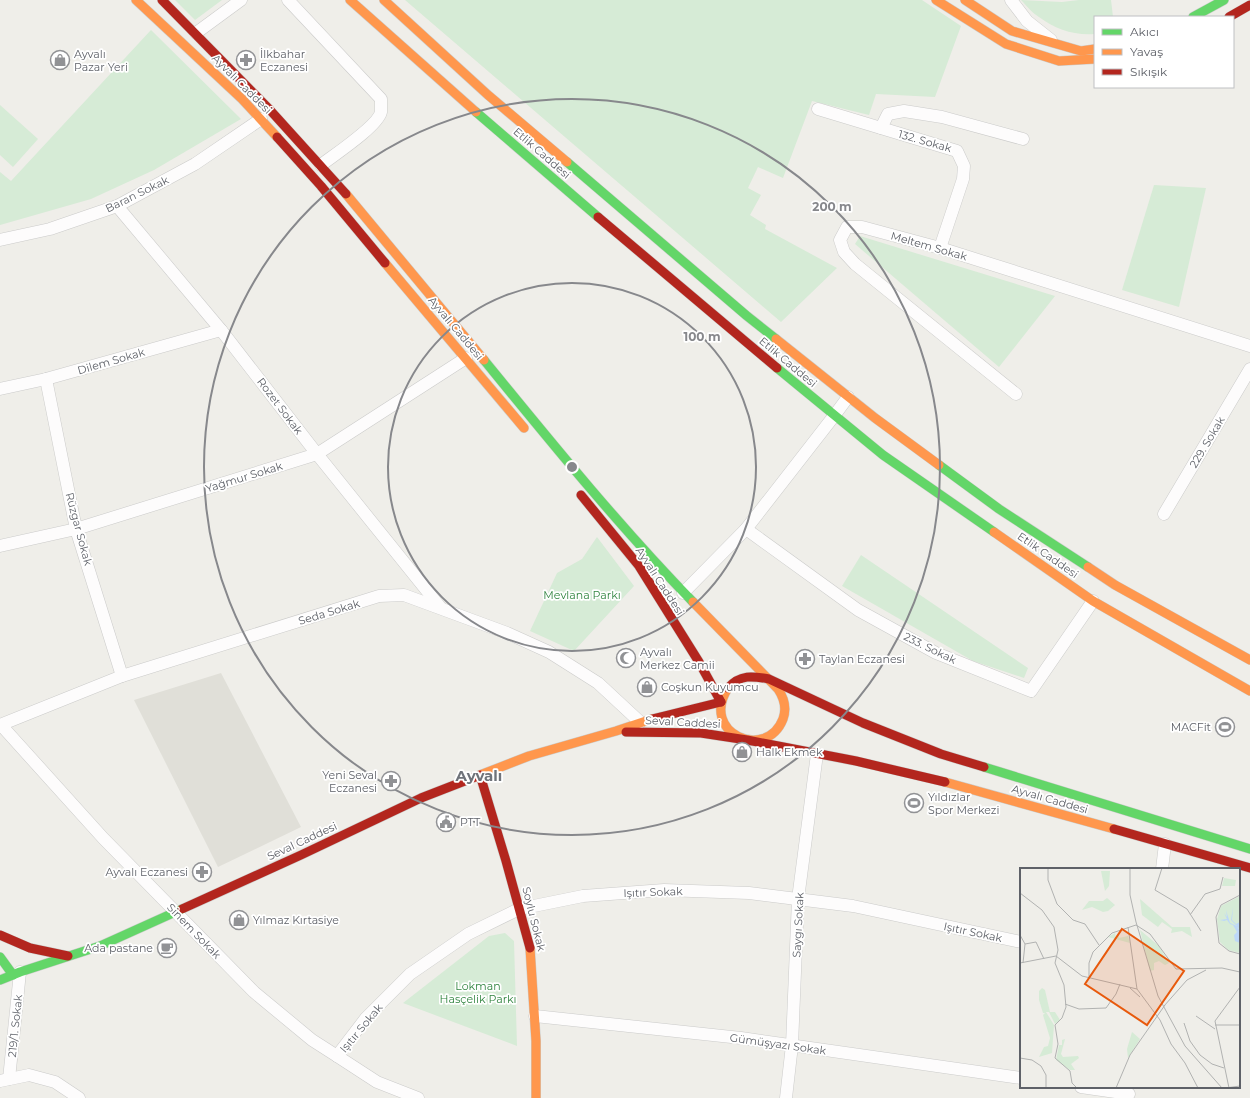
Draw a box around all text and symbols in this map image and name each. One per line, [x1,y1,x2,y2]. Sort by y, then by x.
legend [1094,16,1234,88]
text: Akıcı [1130,24,1159,39]
text: Yavaş [1130,44,1163,59]
place label: Ayvalı Pazar Yeri [74,47,128,74]
place label: İlkbahar Eczanesi [260,47,308,74]
shop icon: Ayvalı Pazar Yeri [49,49,71,71]
pharmacy icon: İlkbahar Eczanesi [235,49,257,71]
street label: Ayvalı Caddesi [209,51,275,117]
text: Sıkışık [1130,64,1168,79]
street label: Etlik Caddesi [511,124,573,182]
street label: 132. Sokak [897,127,954,155]
street label: Baran Sokak [103,172,171,215]
text: 200 m [812,199,852,214]
street label: Meltem Sokak [889,228,969,264]
street label: Ayvalı Caddesi [425,293,487,363]
text: 100 m [684,329,720,344]
street label: Etlik Caddesi [756,334,820,390]
street label: Dilem Sokak [76,345,147,377]
street label: Rozet Sokak [254,375,306,437]
street label: 229. Sokak [1186,413,1228,470]
street label: Yağmur Sokak [204,459,285,495]
centre of rings [565,460,579,474]
street label: Rüzgar Sokak [62,491,96,568]
street label: Etlik Caddesi [1015,529,1081,581]
street label: Ayvalı Caddesi [633,544,687,618]
park label: Mevlana Parkı [543,588,621,602]
street label: Seda Sokak [297,596,362,628]
street label: 233. Sokak [901,629,959,667]
place label: Ayvalı Merkez Camii [640,645,715,672]
mosque icon: Ayvalı Merkez Camii [615,647,637,669]
pharmacy icon: Taylan Eczanesi [794,648,816,670]
place label: Taylan Eczanesi [819,652,905,666]
shop icon: Coşkun Kuyumcu [636,676,658,698]
place label: Coşkun Kuyumcu [661,680,759,694]
street label: Seval Caddesi [645,713,721,731]
sports icon: MACFit [1214,716,1236,738]
place label: MACFit [1171,720,1212,734]
shop icon: Halk Ekmek [731,741,753,763]
place label: Halk Ekmek [756,745,823,759]
district label: Ayvalı [455,766,502,785]
place label: Yeni Seval Eczanesi [322,768,377,795]
pharmacy icon: Yeni Seval Eczanesi [380,770,402,792]
street label: Ayvalı Caddesi [1010,781,1090,817]
place label: Yıldızlar Spor Merkezi [928,790,999,817]
sports icon: Yıldızlar Spor Merkezi [903,792,925,814]
public building icon: PTT [435,811,457,833]
place label: PTT [460,815,481,829]
street label: Seval Caddesi [265,819,339,863]
pharmacy icon: Ayvalı Eczanesi [191,861,213,883]
place label: Ayvalı Eczanesi [106,865,188,879]
inset map [1020,868,1240,1088]
street label: Işıtır Sokak [623,884,683,900]
street label: Soylu Sokak [519,885,549,953]
street label: Saygı Sokak [789,892,807,958]
street label: Sinem Sokak [164,900,224,962]
shop icon: Yılmaz Kırtasiye [228,909,250,931]
place label: Yılmaz Kırtasiye [253,913,339,927]
street label: Işıtır Sokak [942,919,1004,945]
cafe icon: Ada pastane [156,937,178,959]
place label: Ada pastane [84,941,153,955]
park label: Lokman Hasçelik Parkı [440,979,516,1006]
street label: 219/1. Sokak [5,993,25,1058]
street label: Işıtır Sokak [336,1000,386,1055]
street label: Gümüşyazı Sokak [729,1030,828,1058]

